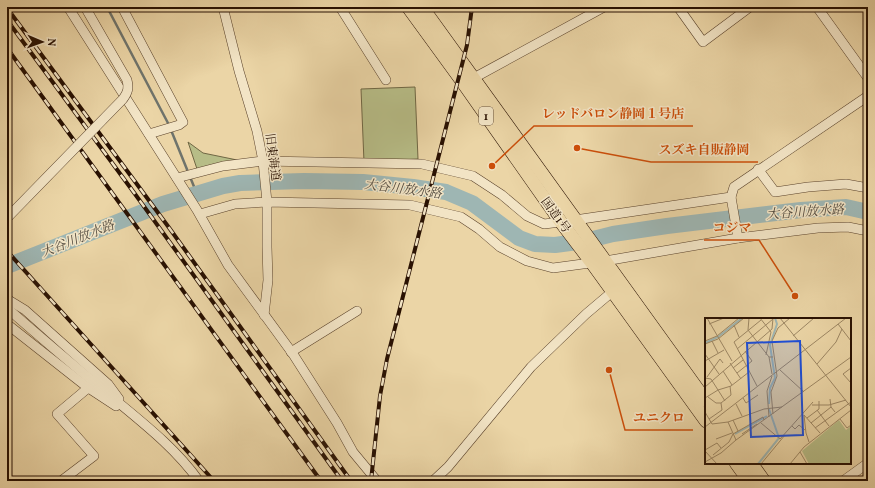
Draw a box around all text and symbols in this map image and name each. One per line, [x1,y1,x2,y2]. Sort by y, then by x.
north arrow [22,22,62,62]
text: N [43,38,58,47]
callout: レッドバロン静岡１号店 [534,101,693,126]
text: レッドバロン静岡１号店 [542,106,684,124]
road number: 1 [479,107,493,125]
street label: 旧東海道 [261,132,283,182]
callout: スズキ自販静岡 [651,137,758,162]
text: スズキ自販静岡 [658,142,750,160]
water label: 大谷川放水路 [363,176,444,204]
street label: 国道1号 [537,194,574,237]
water label: 大谷川放水路 [766,201,846,225]
callout: コジマ [704,215,759,240]
water label: 大谷川放水路 [38,217,118,263]
text: コジマ [712,220,752,238]
inset map [705,318,851,464]
callout: ユニクロ [625,405,693,430]
text: ユニクロ [633,410,685,428]

